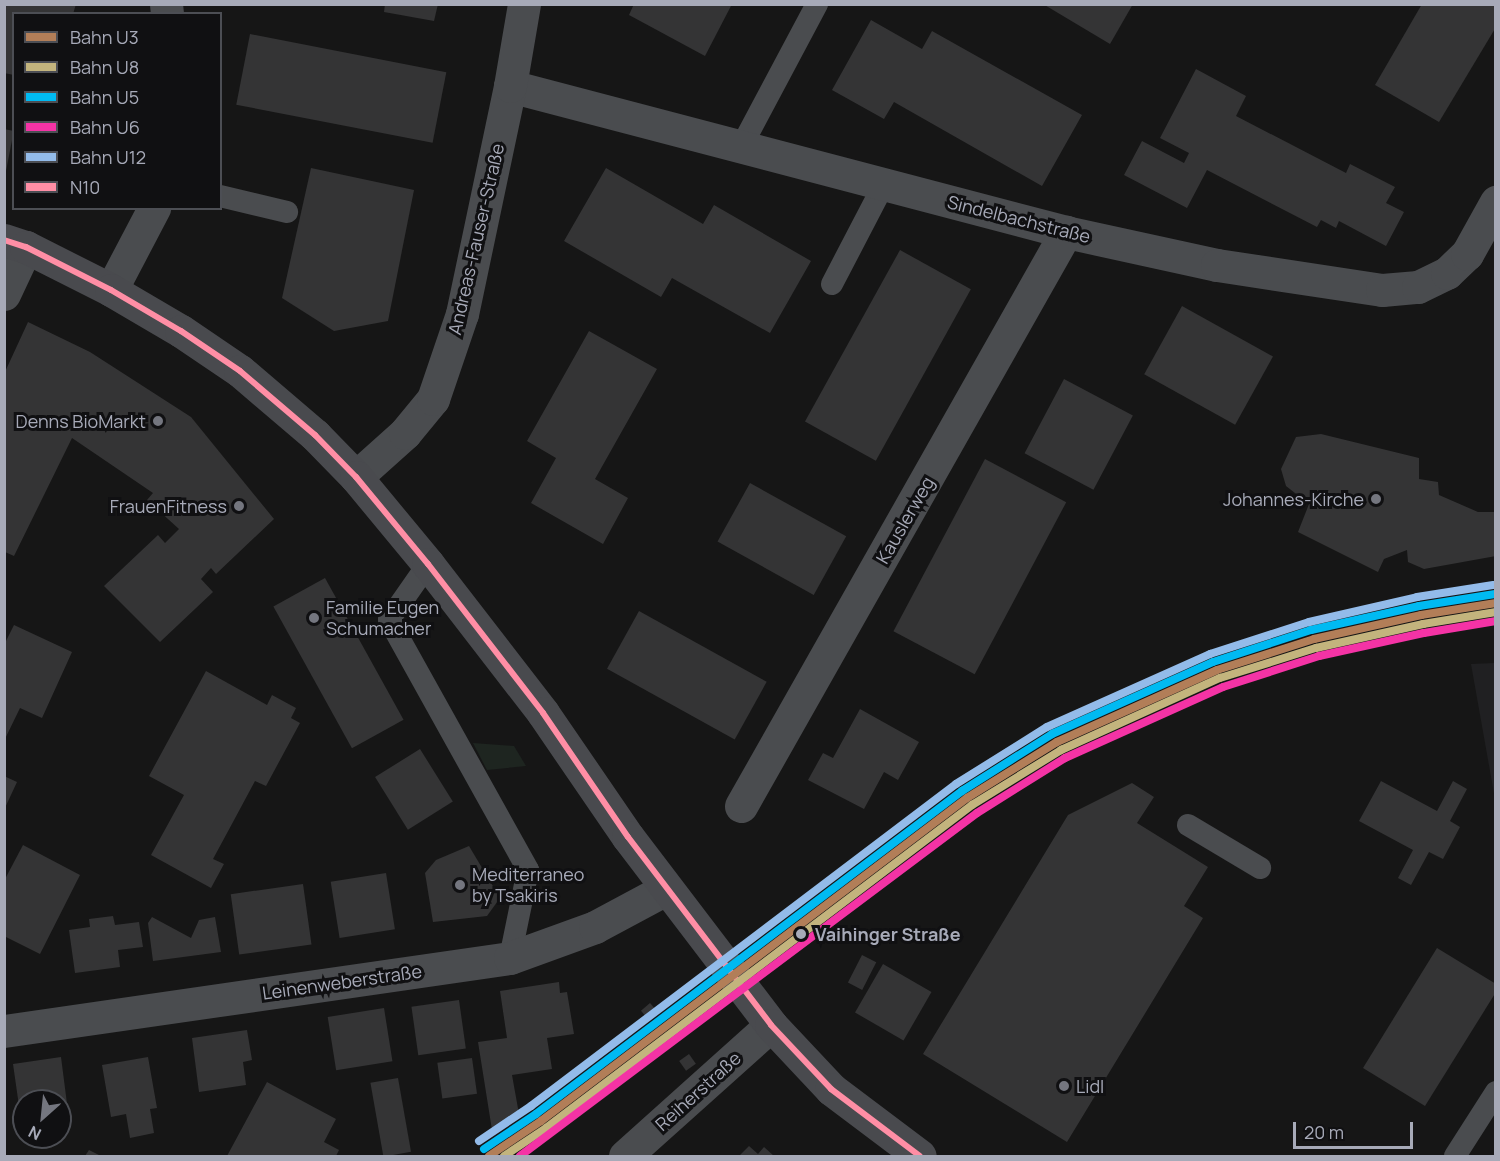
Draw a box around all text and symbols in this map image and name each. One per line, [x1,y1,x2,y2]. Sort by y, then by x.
legend [12,12,222,210]
text: Bahn U3 [70,25,139,49]
text: Bahn U8 [70,55,139,79]
text: Bahn U5 [70,85,139,109]
text: Bahn U6 [70,115,140,139]
street label: Andreas-Fauser-Straße [443,141,509,337]
text: Bahn U12 [70,145,146,169]
text: N10 [70,175,100,199]
street label: Sindelbachstraße [945,191,1093,247]
place label: Denns BioMarkt [16,410,146,432]
marker: Denns BioMarkt [151,414,165,428]
street label: Kauslerweg [871,473,939,567]
place label: Johannes-Kirche [1223,488,1364,510]
marker: Johannes-Kirche [1369,492,1383,506]
place label: FrauenFitness [110,495,227,517]
marker: FrauenFitness [232,499,246,513]
place label: Familie Eugen Schumacher [326,597,439,640]
marker: Familie Eugen Schumacher [307,611,321,625]
place label: Mediterraneo by Tsakiris [472,864,584,906]
marker: Mediterraneo by Tsakiris [453,878,467,892]
place label: Vaihinger Straße [815,923,961,945]
marker: Vaihinger Straße [792,925,810,943]
street label: Leinenweberstraße [261,960,423,1004]
street label: Reiherstraße [651,1047,745,1135]
place label: Lidl [1076,1075,1104,1097]
marker: Lidl [1057,1079,1071,1093]
north arrow [12,1089,72,1149]
scale bar [1296,1110,1416,1148]
text: 20 m [1304,1120,1344,1144]
text: N [25,1121,45,1146]

